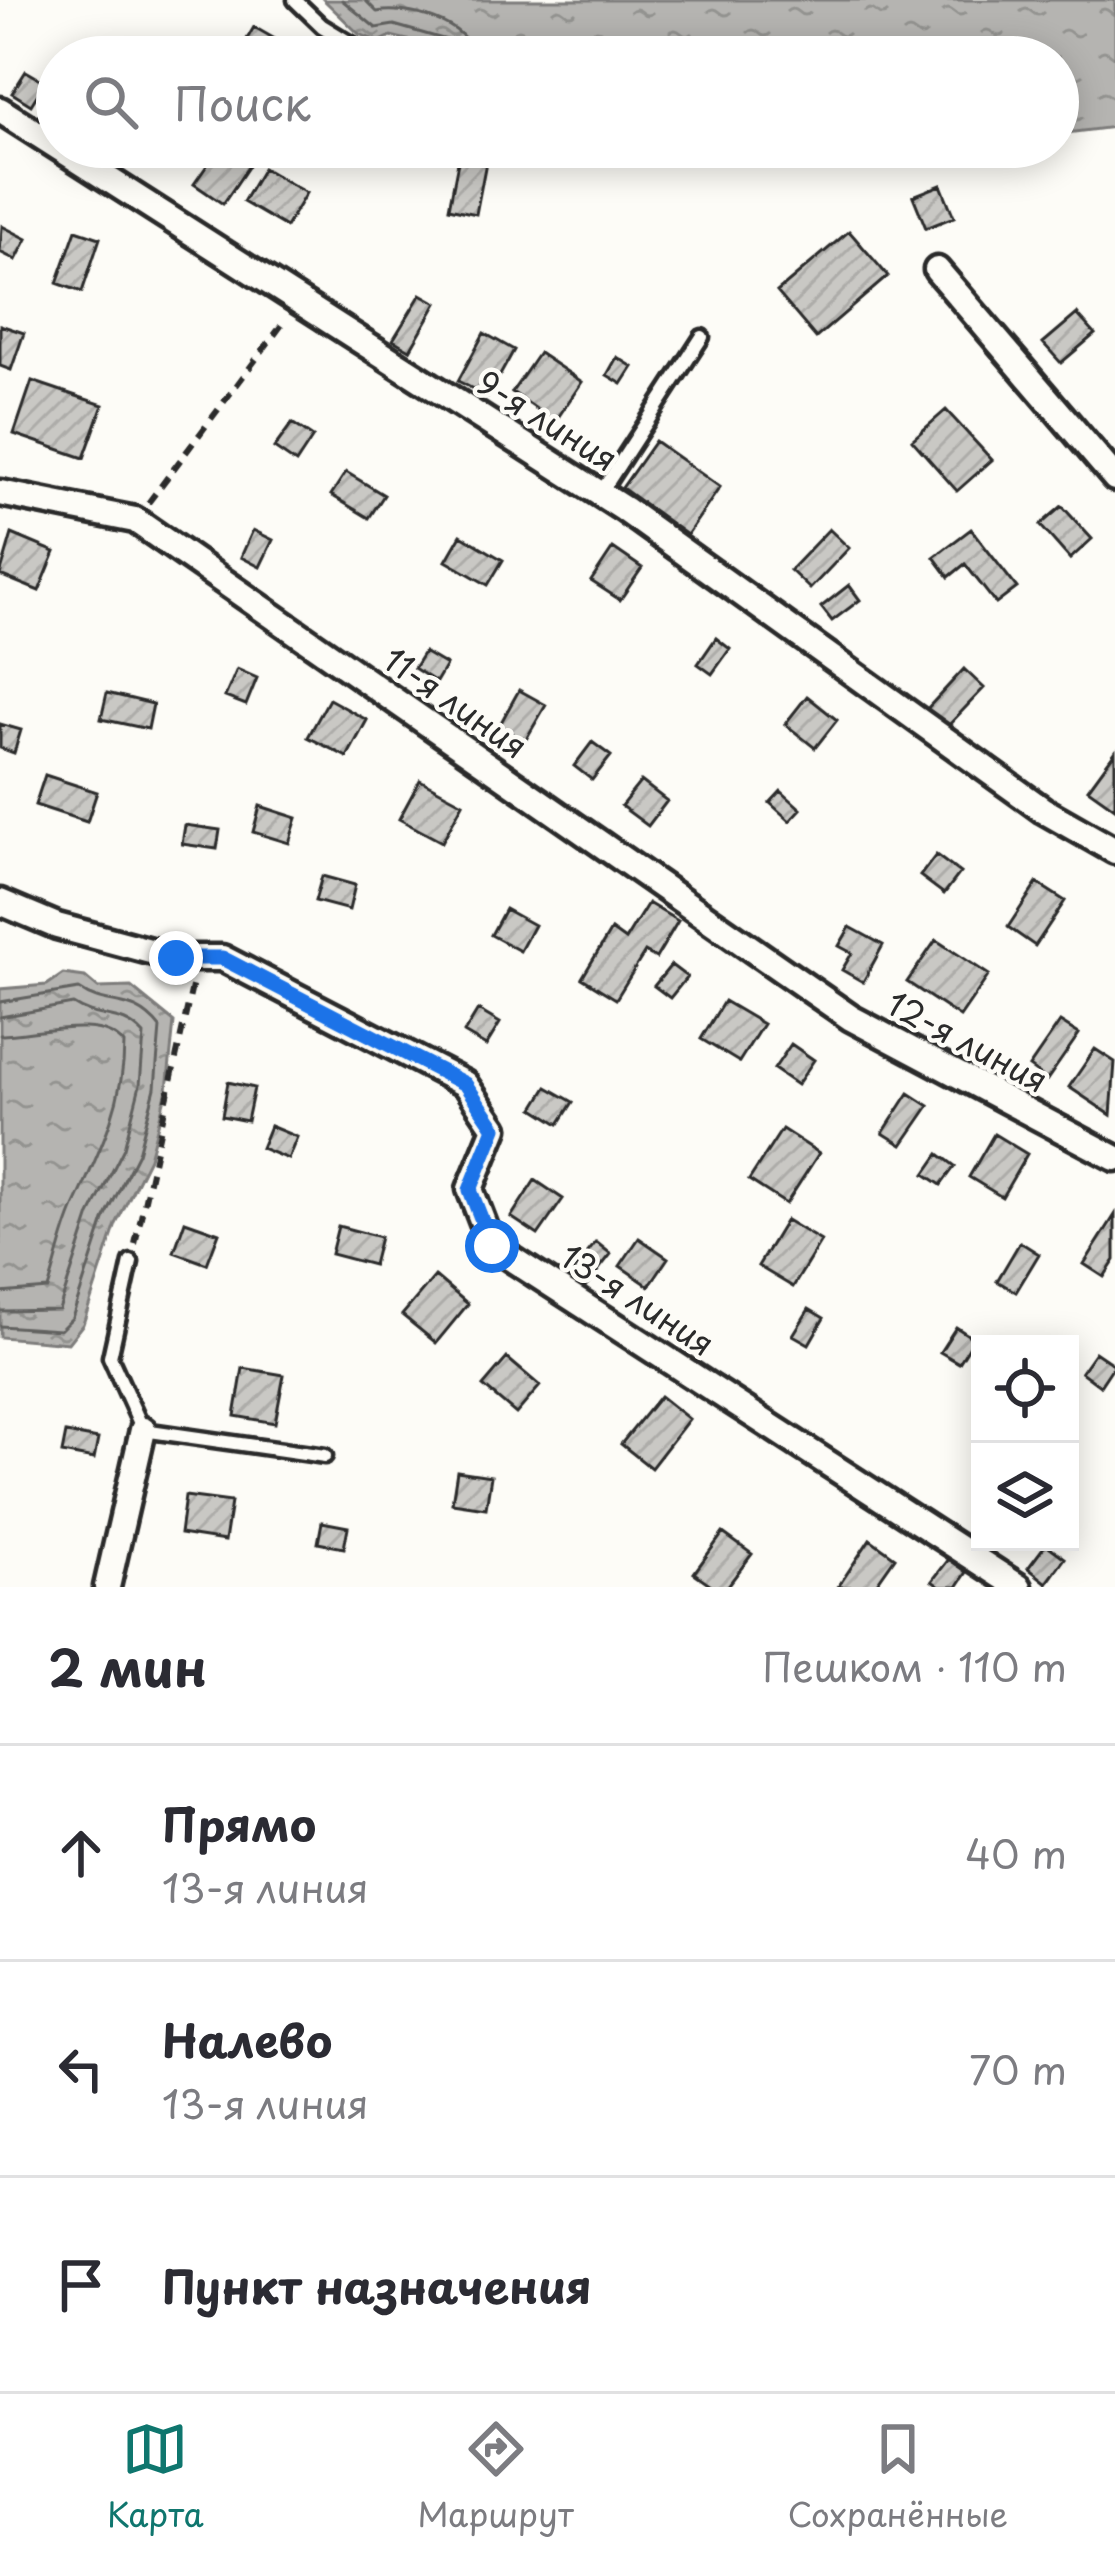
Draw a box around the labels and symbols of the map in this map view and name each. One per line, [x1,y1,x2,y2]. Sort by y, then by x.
street label: 9-я линия [468,356,628,482]
street label: 11-я линия [374,633,538,769]
route end [149,931,203,985]
street label: 12-я линия [878,977,1057,1104]
route start [465,1219,519,1273]
street label: 13-я линия [551,1230,725,1367]

